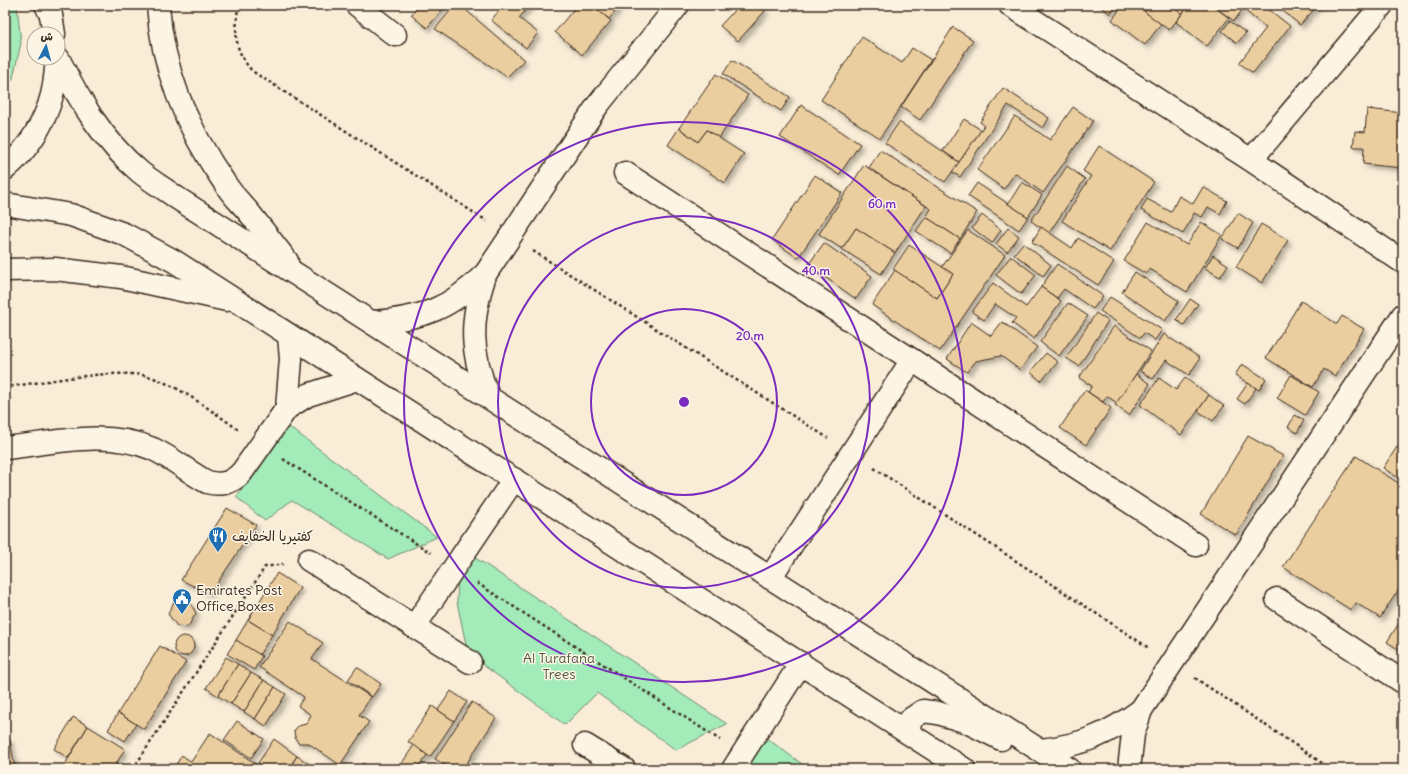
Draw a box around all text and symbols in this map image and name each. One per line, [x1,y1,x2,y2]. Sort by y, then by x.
north arrow [26,26,66,66]
text: ش [40,28,54,44]
text: 60 m [868,196,897,211]
text: 40 m [802,263,831,278]
text: 20 m [736,328,764,343]
centre of rings [677,395,691,409]
restaurant icon: كفتيريا الخفايف [207,525,229,553]
place label: كفتيريا الخفايف [232,527,313,545]
place label: Emirates Post Office Boxes [196,581,282,615]
public building icon: Emirates Post Office Boxes [171,587,193,615]
park label: Al Turafana Trees [523,649,595,683]

